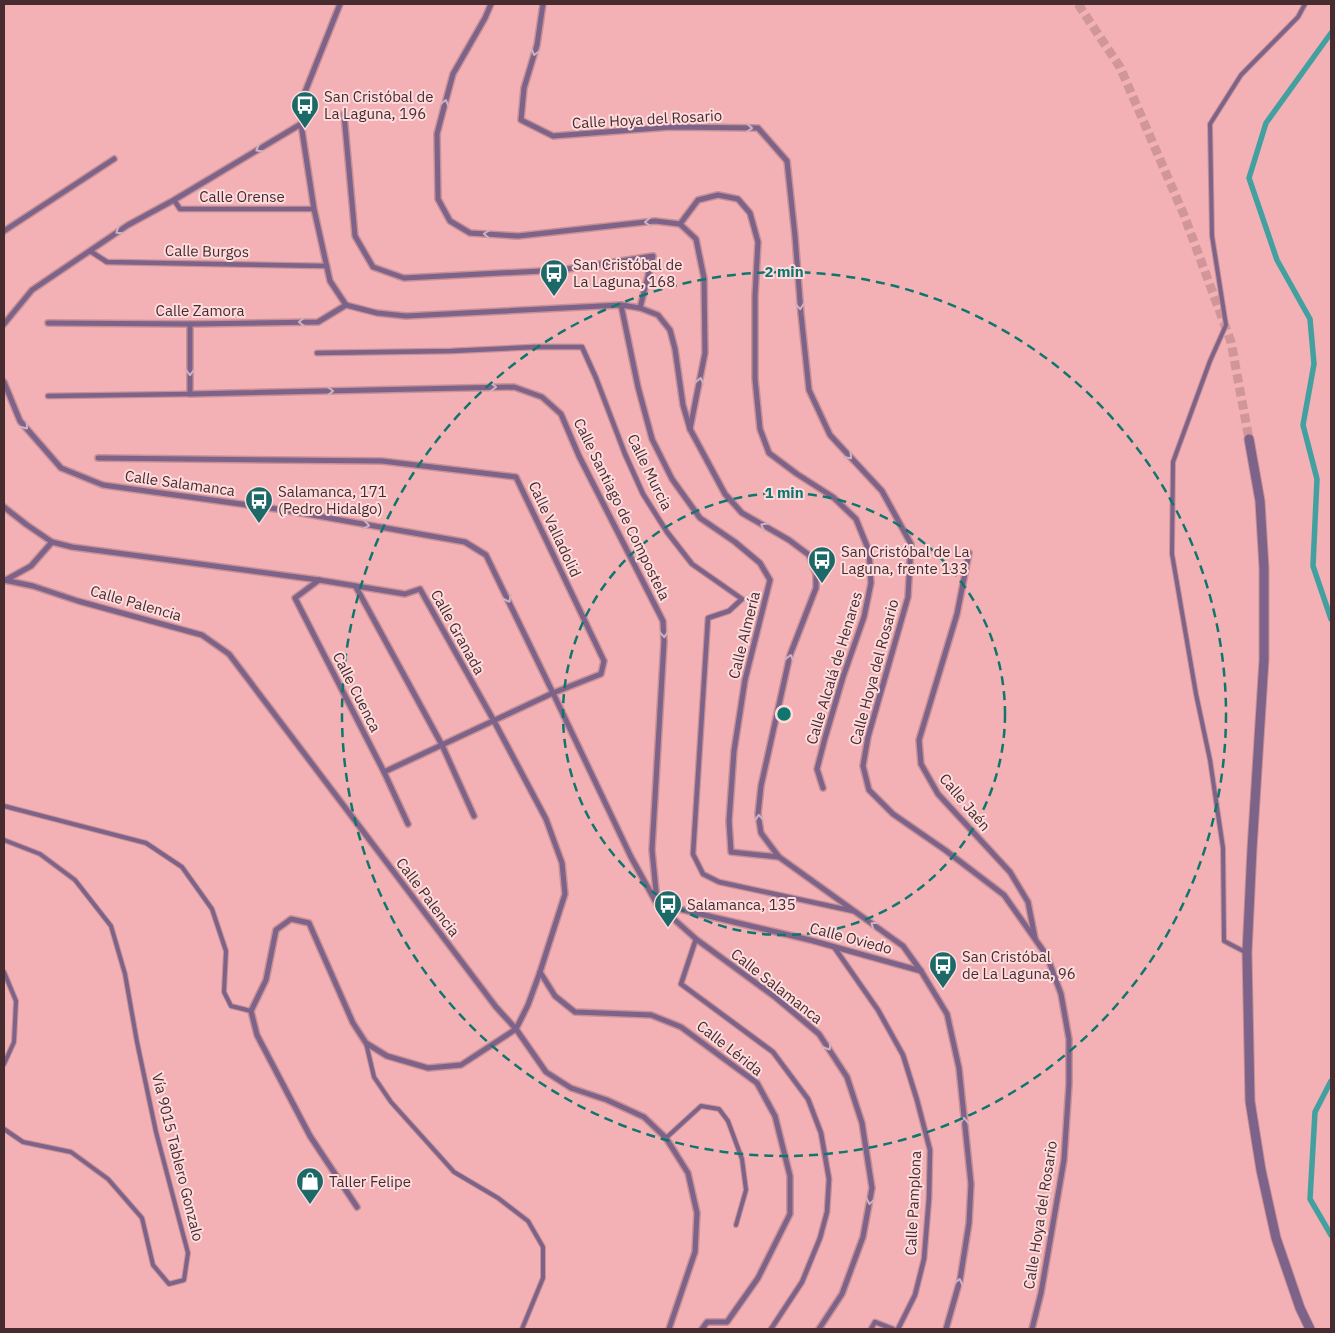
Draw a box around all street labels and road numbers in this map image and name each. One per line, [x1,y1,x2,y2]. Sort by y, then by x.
street label: Calle Hoya del Rosario [571,106,723,132]
street label: Calle Orense [199,187,285,206]
street label: Calle Burgos [165,241,249,261]
street label: Calle Zamora [156,301,244,320]
street label: Calle Santiago de Compostela [570,415,674,603]
street label: Calle Murcia [623,431,677,513]
street label: Calle Salamanca [124,466,236,500]
street label: Calle Valladolid [524,478,586,580]
street label: Calle Palencia [88,581,184,625]
street label: Calle Granada [427,586,489,678]
street label: Calle Almería [724,589,764,681]
street label: Calle Alcalá de Henares [802,589,866,747]
street label: Calle Hoya del Rosario [845,597,903,747]
street label: Calle Cuenca [329,649,385,735]
street label: Calle Jaén [935,769,995,835]
street label: Calle Palencia [392,854,464,940]
street label: Calle Oviedo [808,918,894,958]
street label: Calle Salamanca [727,944,827,1028]
street label: Calle Lérida [693,1016,767,1080]
street label: Vía 9015 Tablero Gonzalo [148,1071,208,1243]
street label: Calle Hoya del Rosario [1019,1139,1061,1291]
street label: Calle Pamplona [901,1150,925,1256]

